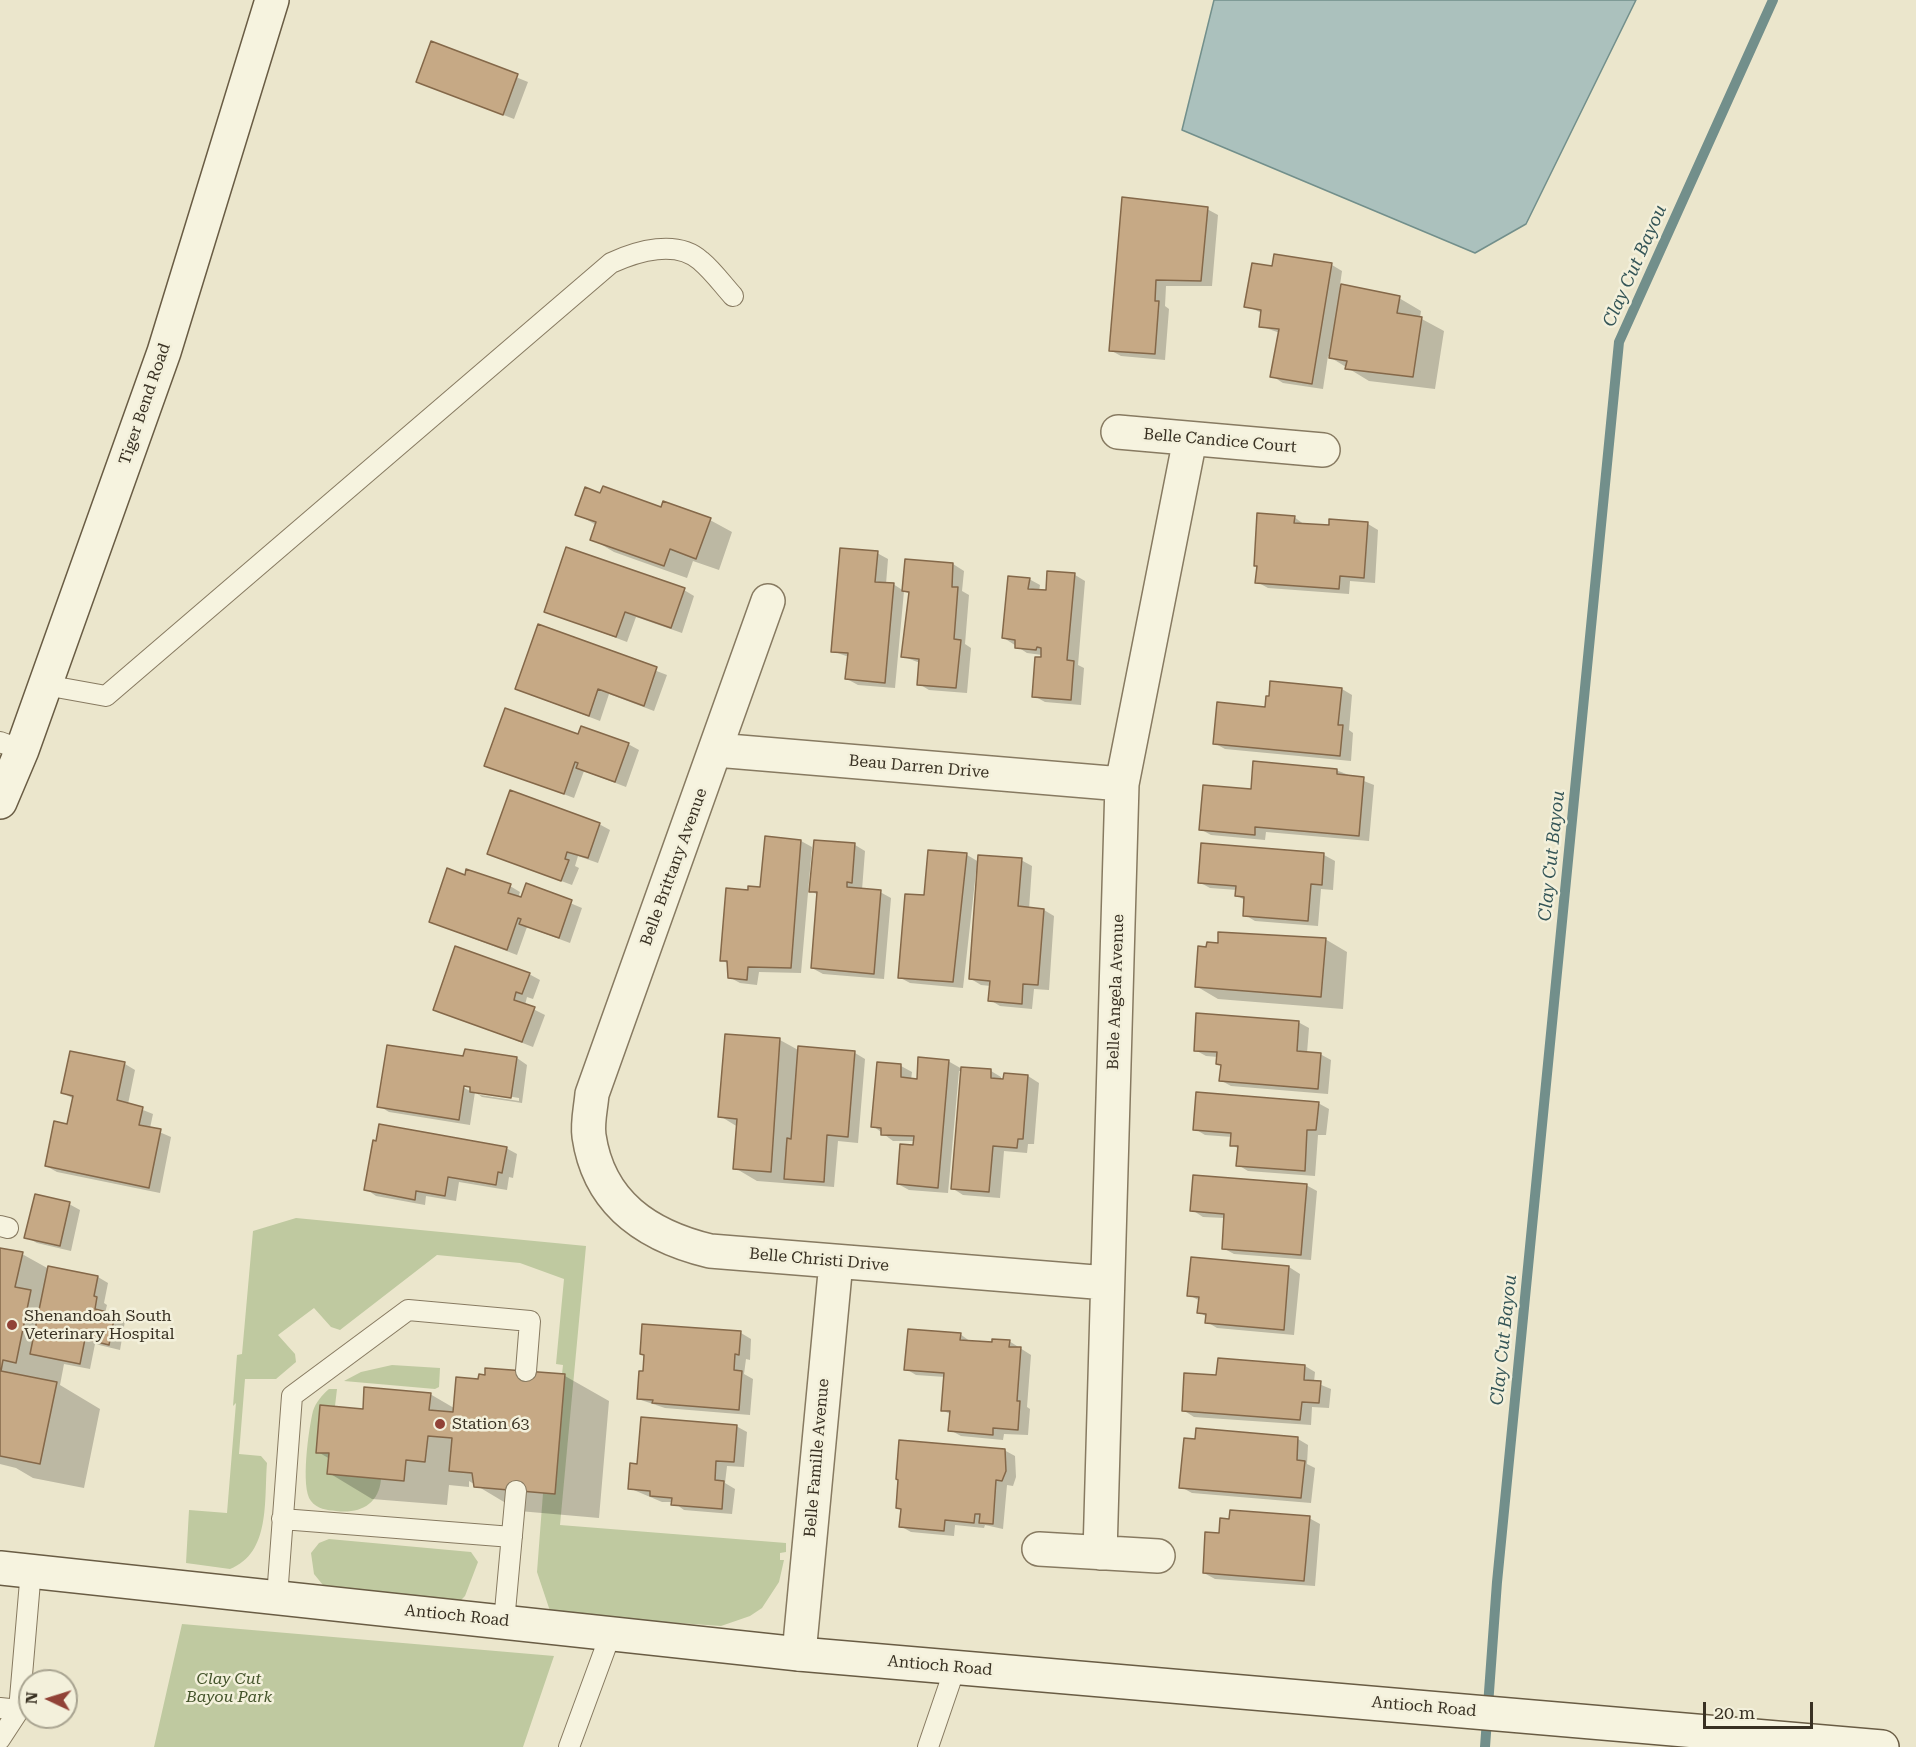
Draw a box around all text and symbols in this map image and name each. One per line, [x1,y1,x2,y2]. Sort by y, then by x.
water label: Clay Cut Bayou [1598,202,1672,330]
street label: Tiger Bend Road [115,341,175,467]
street label: Belle Candice Court [1143,425,1297,457]
street label: Beau Darren Drive [848,751,990,783]
street label: Belle Brittany Avenue [637,786,711,948]
water label: Clay Cut Bayou [1534,790,1570,922]
street label: Belle Angela Avenue [1104,914,1128,1070]
street label: Belle Christi Drive [748,1244,890,1276]
water label: Clay Cut Bayou [1486,1274,1522,1406]
place label: Shenandoah South Veterinary Hospital [24,1306,174,1344]
marker: Shenandoah South Veterinary Hospital [5,1318,19,1332]
street label: Belle Famille Avenue [800,1378,834,1538]
place label: Station 63 [452,1414,529,1434]
marker: Station 63 [433,1417,447,1431]
street label: Antioch Road [404,1601,510,1631]
street label: Antioch Road [887,1652,993,1680]
north arrow [18,1669,78,1729]
park label: Clay Cut Bayou Park [186,1669,272,1707]
scale bar [1706,1690,1816,1728]
text: N [22,1691,41,1705]
street label: Antioch Road [1371,1693,1477,1721]
text: 20 m [1714,1702,1755,1723]

